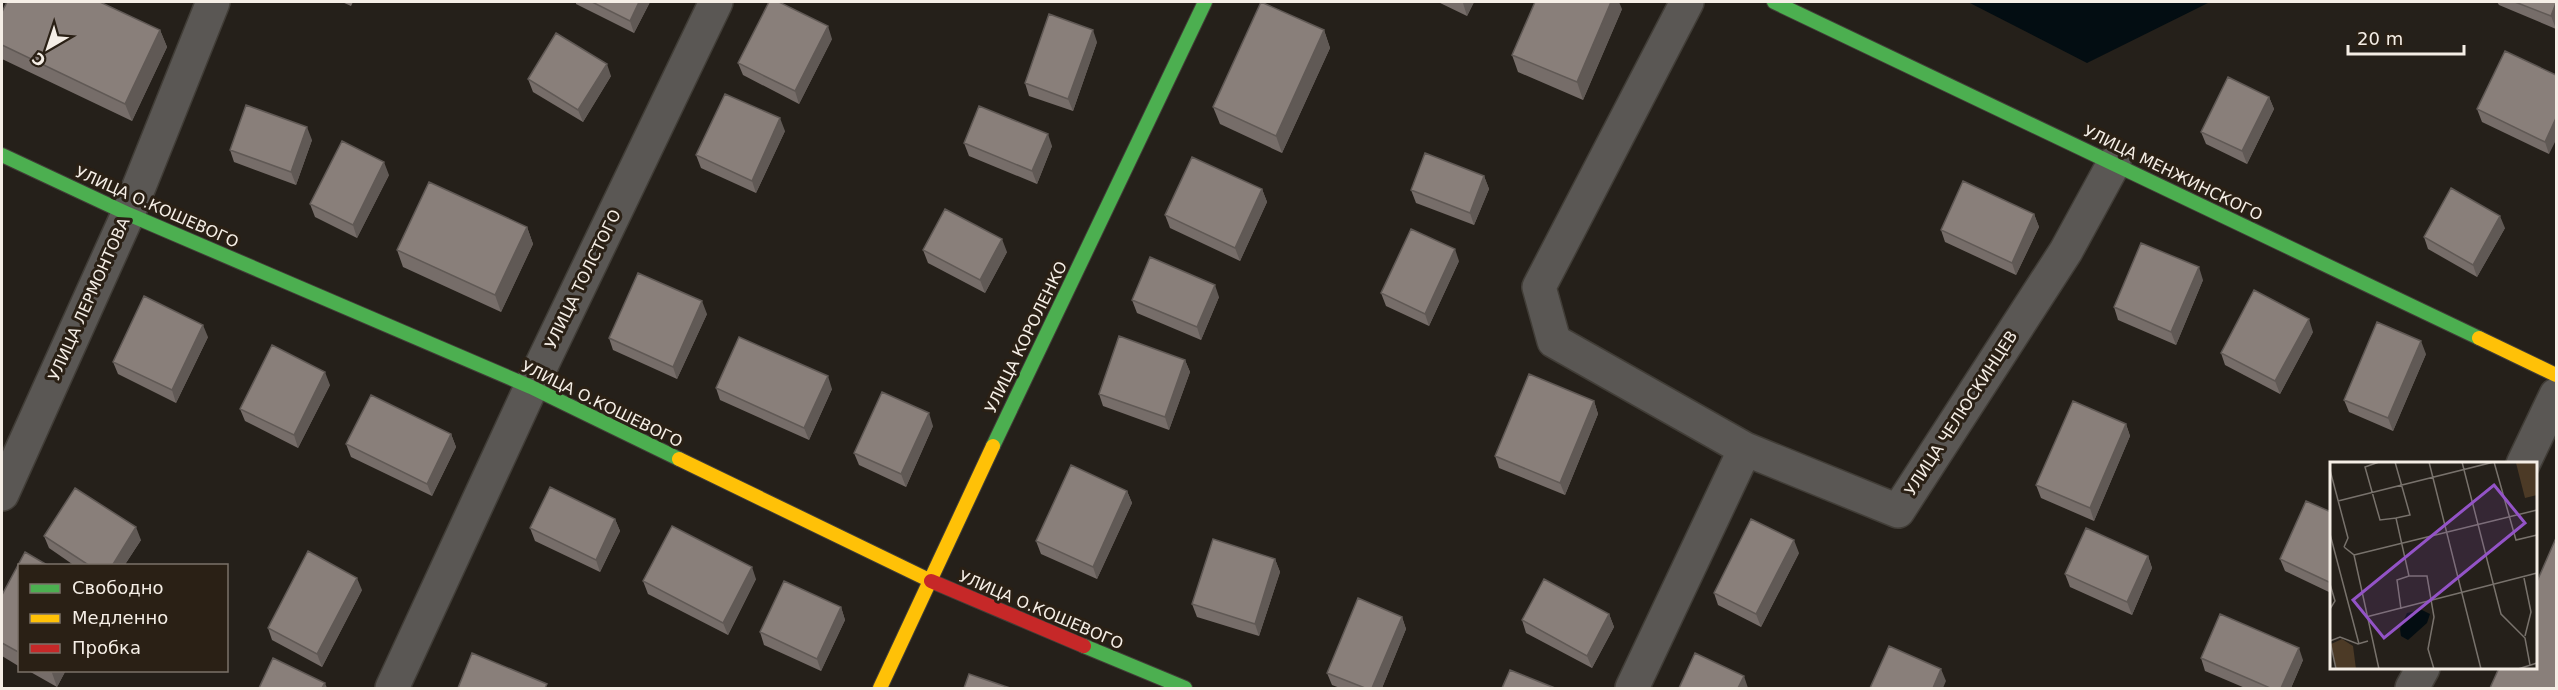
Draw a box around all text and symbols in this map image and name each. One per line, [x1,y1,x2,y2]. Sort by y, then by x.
north arrow [18,18,78,78]
scale bar [2348,18,2464,56]
text: 20 m [2357,28,2403,49]
text: С [28,48,49,70]
street label: УЛИЦА МЕНЖИНСКОГО [2080,121,2266,225]
street label: УЛИЦА О.КОШЕВОГО [72,162,242,252]
street label: УЛИЦА ТОЛСТОГО [541,206,625,352]
street label: УЛИЦА ЛЕРМОНТОВА [44,214,134,384]
street label: УЛИЦА КОРОЛЕНКО [981,258,1071,416]
street label: УЛИЦА ЧЕЛЮСКИНЦЕВ [1901,327,2021,499]
street label: УЛИЦА О.КОШЕВОГО [518,357,686,451]
inset map [2330,462,2537,669]
legend [18,564,228,672]
street label: УЛИЦА О.КОШЕВОГО [956,567,1126,653]
text: Свободно [72,577,164,598]
text: Медленно [72,607,168,628]
text: Пробка [72,637,141,658]

